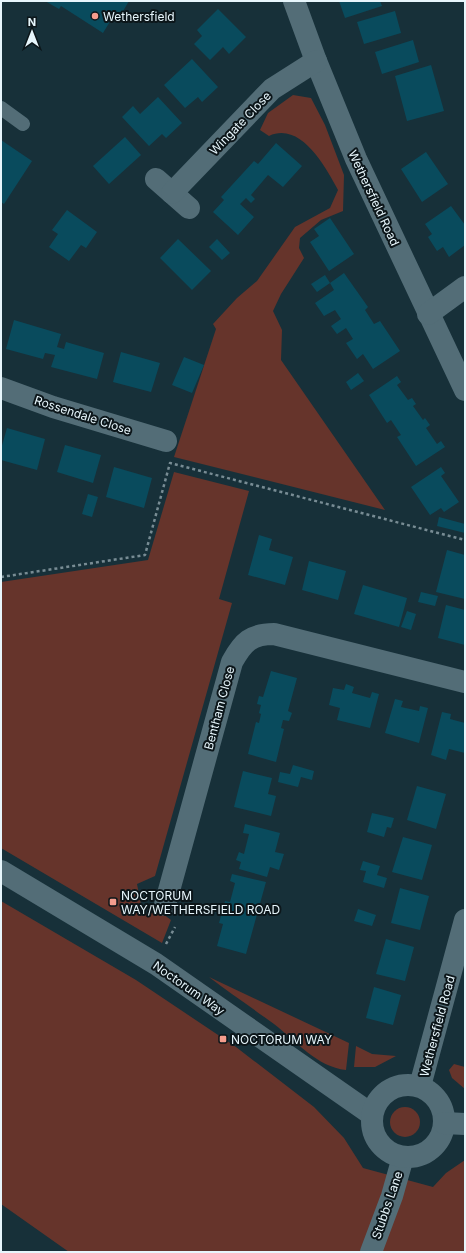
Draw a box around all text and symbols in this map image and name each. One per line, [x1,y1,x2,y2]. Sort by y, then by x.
place label: Wethersfield [103,9,175,24]
marker: Wethersfield [90,11,100,21]
north arrow [12,12,52,52]
text: N [28,15,36,29]
street label: Wingate Close [206,88,274,158]
street label: Wethersfield Road [345,148,403,248]
street label: Rossendale Close [33,392,133,438]
street label: Bentham Close [201,665,237,751]
place label: NOCTORUM WAY/WETHERSFIELD ROAD [121,888,280,917]
marker: NOCTORUM WAY/WETHERSFIELD ROAD [108,897,118,907]
street label: Noctorum Way [150,958,228,1018]
street label: Wethersfield Road [416,974,458,1078]
place label: NOCTORUM WAY [231,1032,332,1047]
marker: NOCTORUM WAY [218,1034,228,1044]
street label: Stubbs Lane [368,1169,406,1241]

